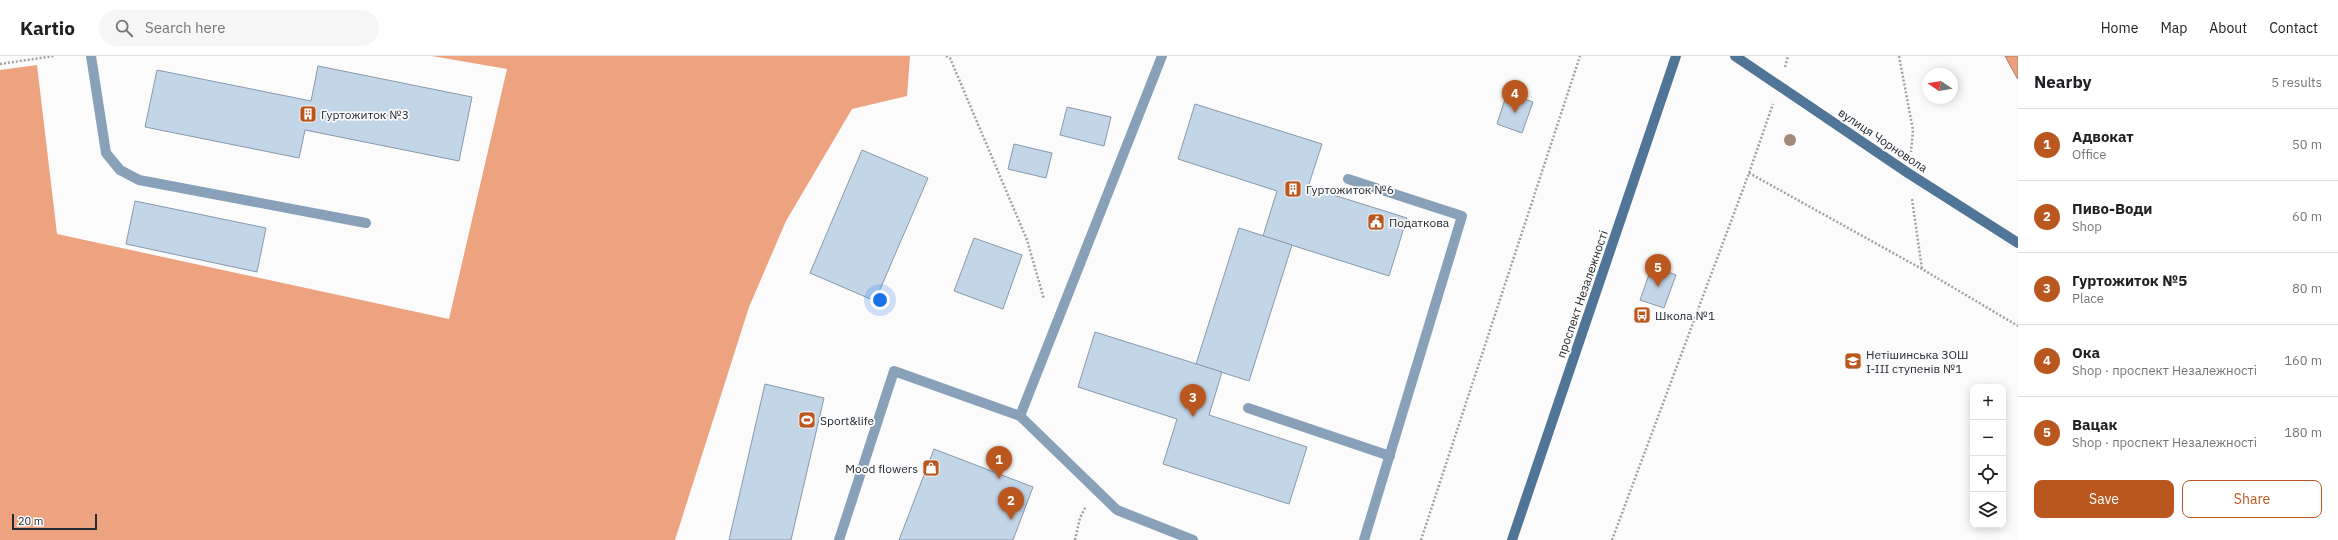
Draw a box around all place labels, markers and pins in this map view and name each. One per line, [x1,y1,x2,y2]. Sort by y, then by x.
pin: 4 [1502,80,1528,113]
building icon: Гуртожиток №3 [298,104,318,124]
place label: Гуртожиток №3 [321,107,409,122]
building icon: Гуртожиток №6 [1283,179,1303,199]
place label: Гуртожиток №6 [1306,182,1394,197]
public building icon: Податкова [1366,212,1386,232]
place label: Податкова [1389,215,1450,230]
pin: 5 [1645,254,1671,287]
bus stop icon: Школа №1 [1632,305,1652,325]
place label: Школа №1 [1655,308,1715,323]
place label: Нетішинська ЗОШ І-ІІІ ступенів №1 [1866,347,1968,376]
school or university icon: Нетішинська ЗОШ І-ІІІ ступенів №1 [1843,351,1863,371]
pin: 3 [1180,384,1206,417]
sports icon: Sport&life [797,410,817,430]
place label: Sport&life [820,413,875,428]
pin: 1 [986,446,1012,479]
shop icon: Mood flowers [921,458,941,478]
place label: Mood flowers [845,461,918,476]
pin: 2 [998,487,1024,520]

